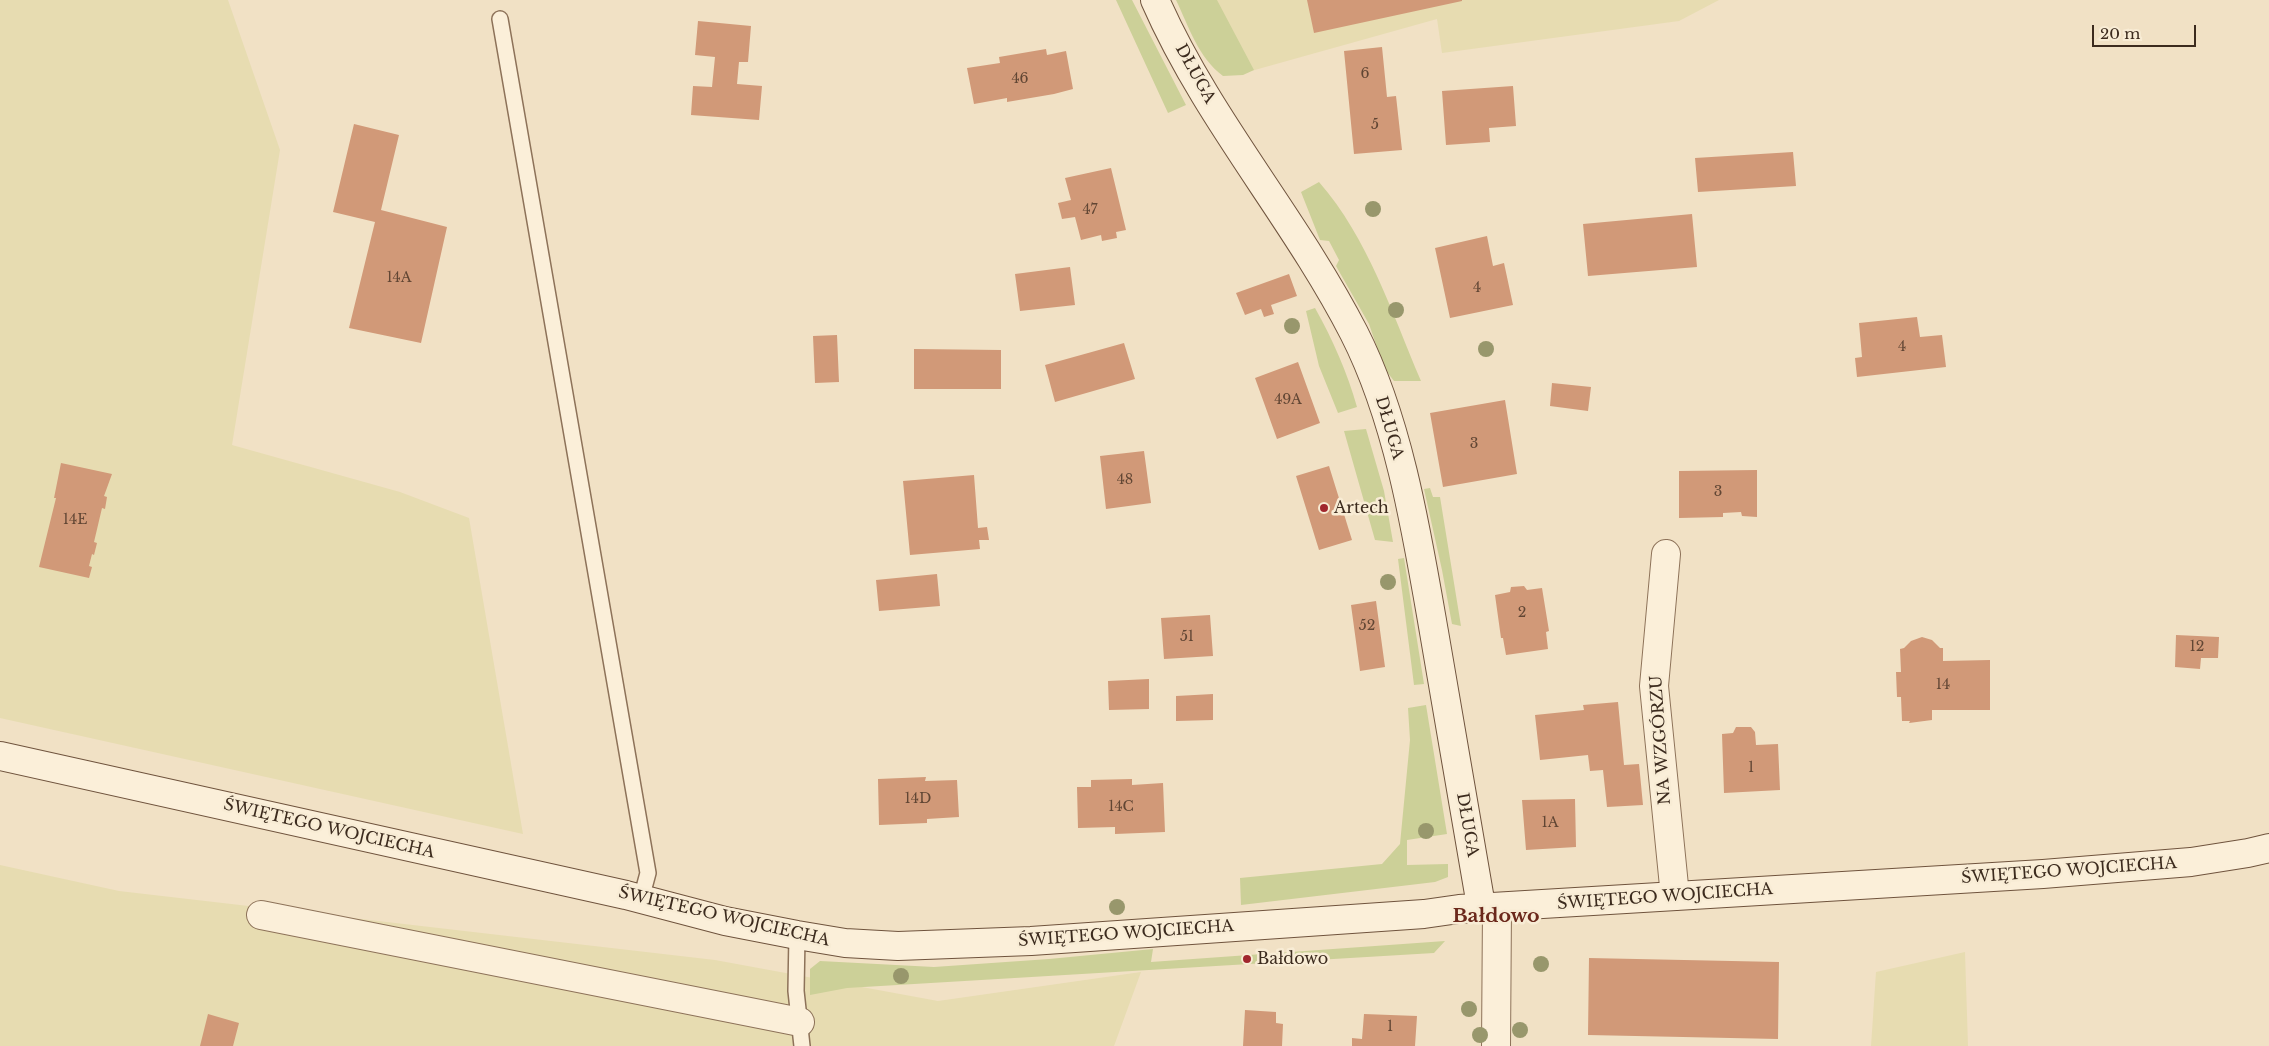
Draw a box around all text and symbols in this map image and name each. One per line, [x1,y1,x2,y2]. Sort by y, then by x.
scale bar [2094,15,2198,47]
text: 20 m [2100,24,2140,43]
street label: DŁUGA [1171,41,1219,107]
house number: 6 [1360,66,1370,82]
house number: 46 [1011,71,1029,87]
house number: 5 [1371,117,1379,133]
house number: 47 [1082,202,1098,218]
house number: 14A [386,270,412,286]
house number: 4 [1473,280,1481,296]
house number: 4 [1898,339,1906,355]
house number: 49A [1274,392,1302,408]
street label: DŁUGA [1371,394,1407,462]
house number: 3 [1470,436,1478,452]
house number: 48 [1117,472,1133,488]
house number: 3 [1714,484,1722,500]
place label: Artech [1334,498,1389,518]
marker: Artech [1318,502,1330,514]
house number: 14E [63,512,87,528]
house number: 2 [1518,605,1526,621]
house number: 52 [1359,618,1375,634]
house number: 51 [1180,629,1194,645]
house number: 12 [2190,639,2204,655]
street label: NA WZGÓRZU [1647,675,1675,805]
house number: 14 [1936,677,1950,693]
house number: 1 [1748,760,1754,776]
house number: 14D [905,791,931,807]
street label: DŁUGA [1452,791,1482,859]
street label: ŚWIĘTEGO WOJCIECHA [222,795,436,863]
house number: 14C [1108,799,1134,815]
house number: 1A [1541,815,1559,831]
street label: ŚWIĘTEGO WOJCIECHA [1961,854,2177,888]
street label: ŚWIĘTEGO WOJCIECHA [1557,880,1773,914]
street label: ŚWIĘTEGO WOJCIECHA [617,883,831,951]
district label: Bałdowo [1452,906,1540,928]
street label: ŚWIĘTEGO WOJCIECHA [1018,917,1234,951]
place label: Bałdowo [1257,949,1328,969]
marker: Bałdowo [1241,953,1253,965]
house number: 1 [1387,1019,1393,1035]

